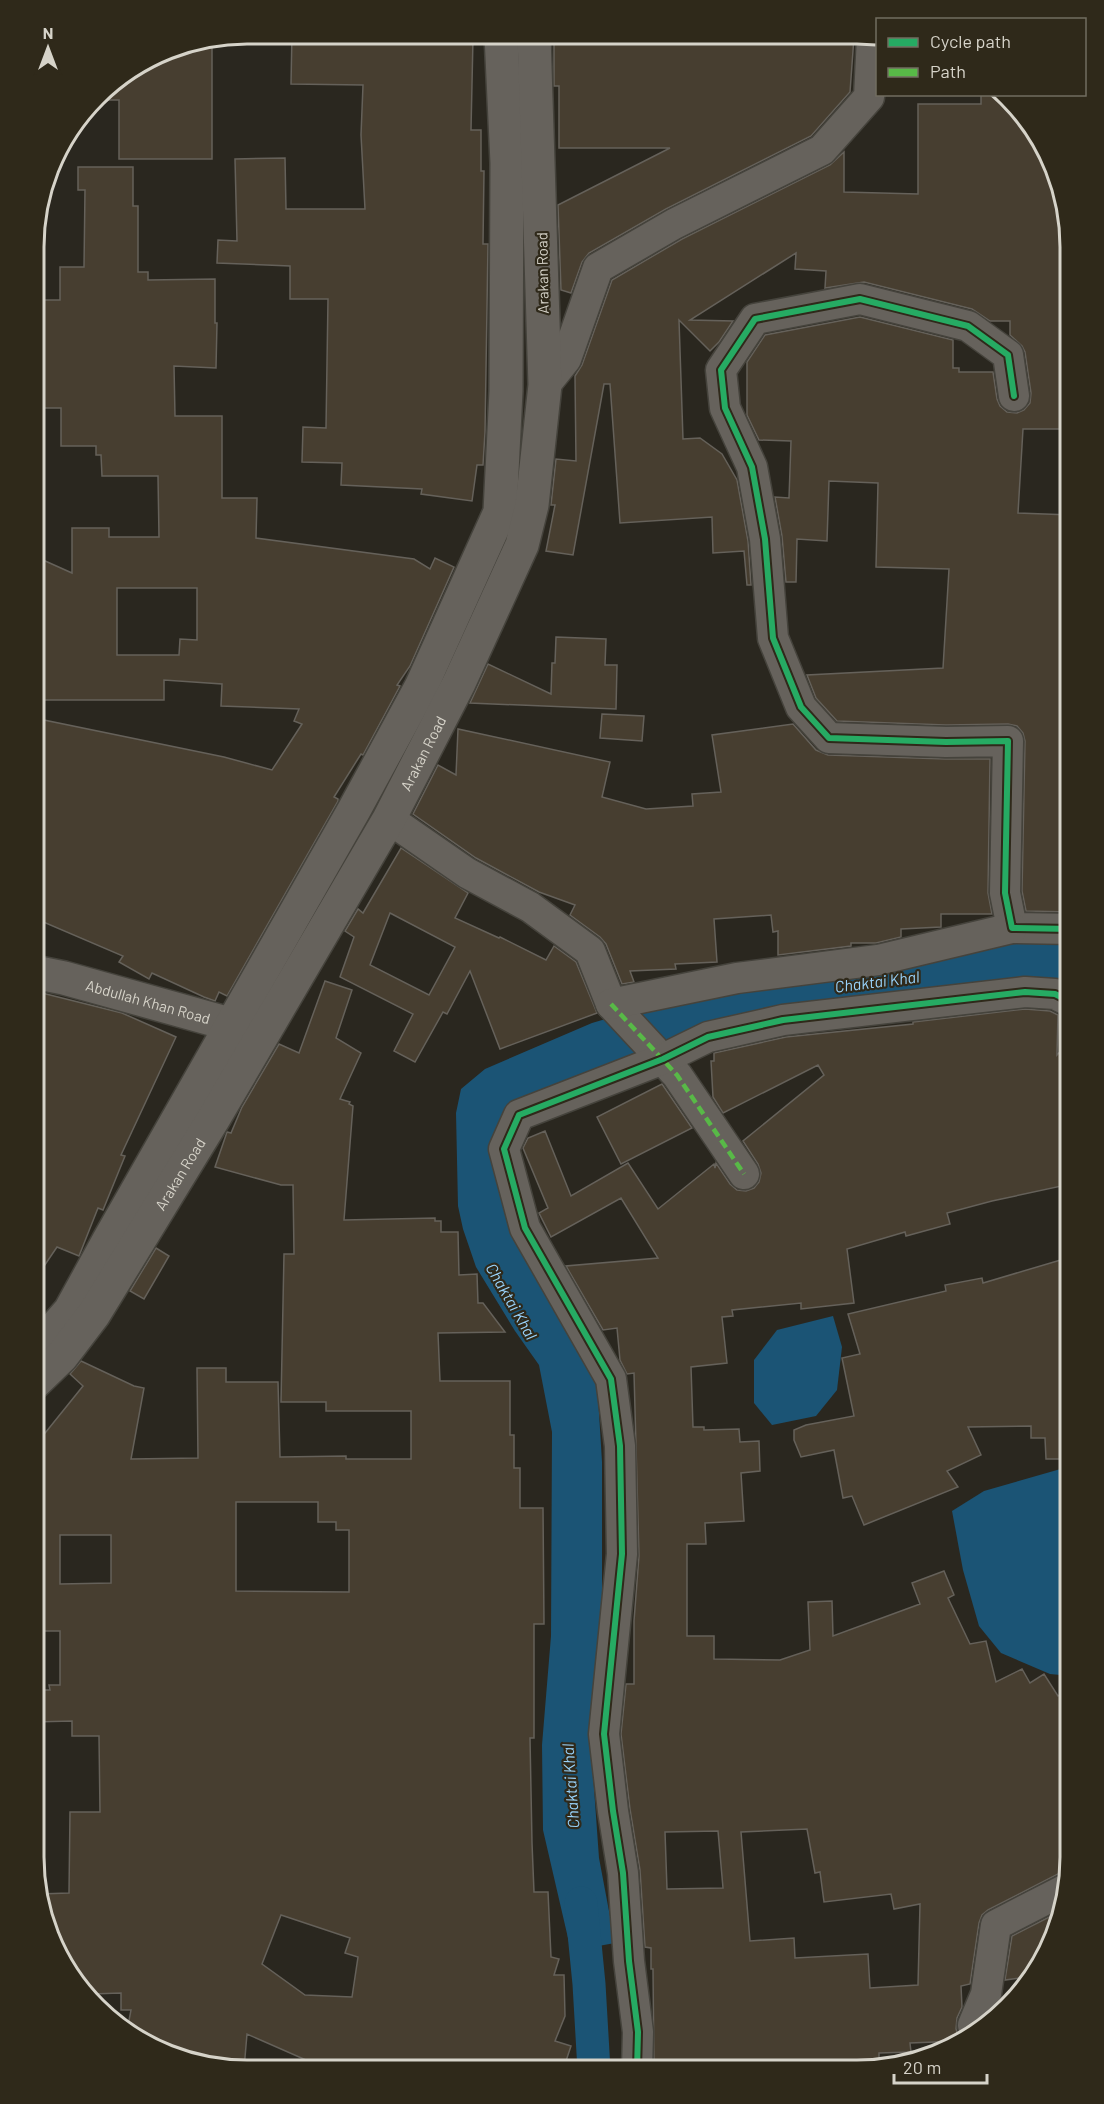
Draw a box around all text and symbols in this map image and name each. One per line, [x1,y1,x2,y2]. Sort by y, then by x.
north arrow [18,18,78,78]
legend [876,18,1086,96]
text: N [43,23,53,42]
text: Cycle path [930,30,1011,52]
text: Path [930,60,966,82]
street label: Arakan Road [532,232,552,314]
street label: Arakan Road [396,713,450,794]
water label: Chaktai Khal [834,966,921,996]
street label: Abdullah Khan Road [84,976,212,1027]
street label: Arakan Road [151,1134,209,1213]
water label: Chaktai Khal [483,1259,542,1343]
water label: Chaktai Khal [558,1743,582,1829]
scale bar [894,2047,987,2085]
text: 20 m [903,2056,941,2078]

